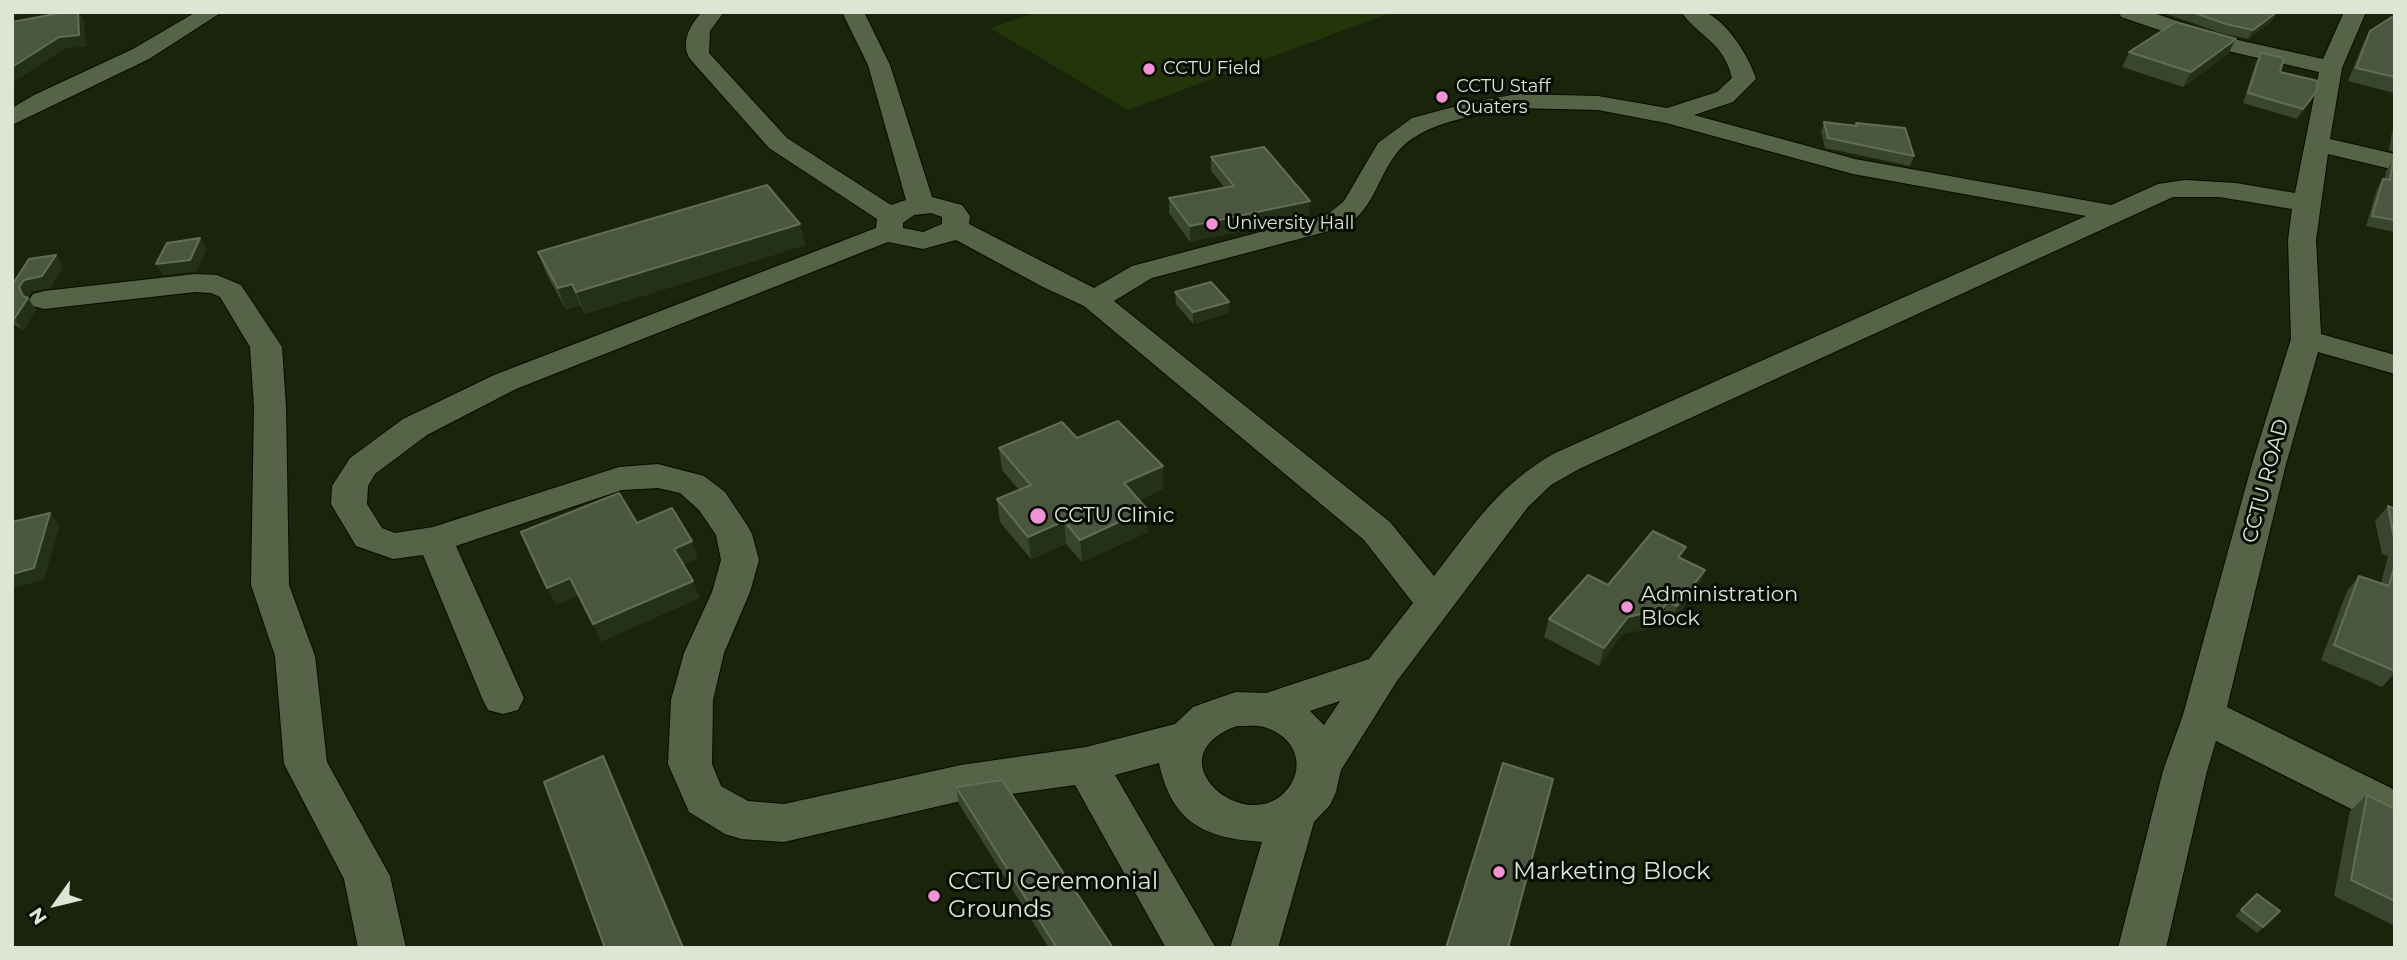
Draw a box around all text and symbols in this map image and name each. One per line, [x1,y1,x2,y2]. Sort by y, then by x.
place label: CCTU Field [1163,58,1261,80]
marker: CCTU Field [1141,61,1157,77]
place label: CCTU Staff Quaters [1456,76,1551,119]
marker: CCTU Staff Quaters [1434,89,1450,105]
place label: University Hall [1226,213,1354,235]
marker: University Hall [1204,216,1220,232]
street label: CCTU ROAD [2237,416,2295,546]
place label: CCTU Clinic [1054,503,1174,529]
marker: CCTU Clinic [1028,506,1048,526]
place label: Administration Block [1641,582,1798,632]
marker: Administration Block [1619,599,1635,615]
place label: Marketing Block [1513,858,1710,886]
marker: Marketing Block [1491,864,1507,880]
place label: CCTU Ceremonial Grounds [948,868,1158,924]
north arrow [21,869,91,939]
marker: CCTU Ceremonial Grounds [926,888,942,904]
text: N [24,903,52,929]

